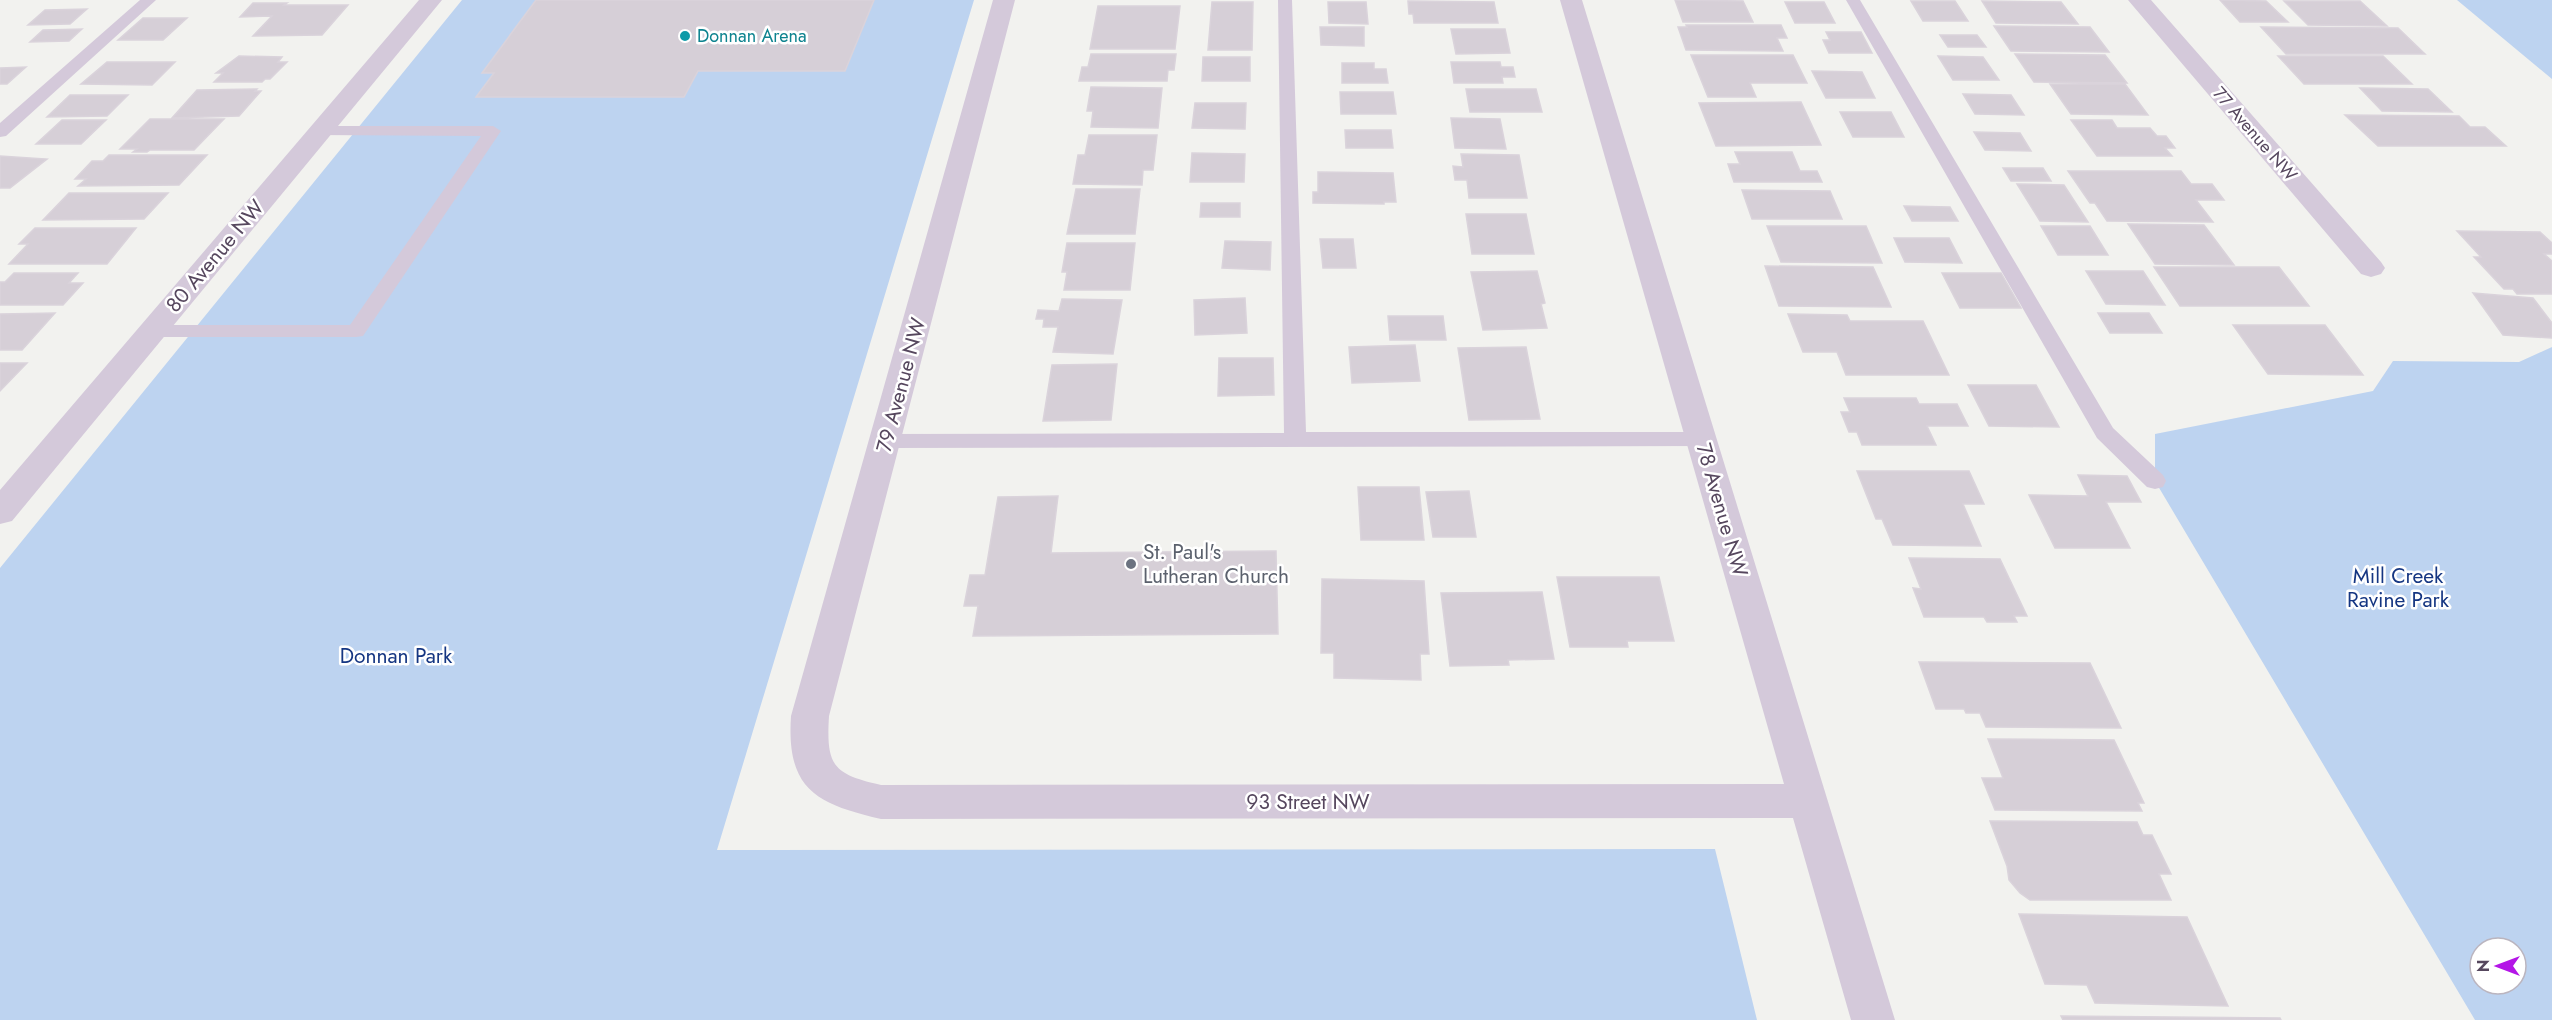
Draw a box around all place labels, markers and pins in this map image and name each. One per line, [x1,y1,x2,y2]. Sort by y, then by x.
place label: Donnan Arena [697,23,807,49]
marker: Donnan Arena [678,29,692,43]
place label: St. Paul's Lutheran Church [1143,537,1289,591]
marker: St. Paul's Lutheran Church [1124,557,1138,571]

